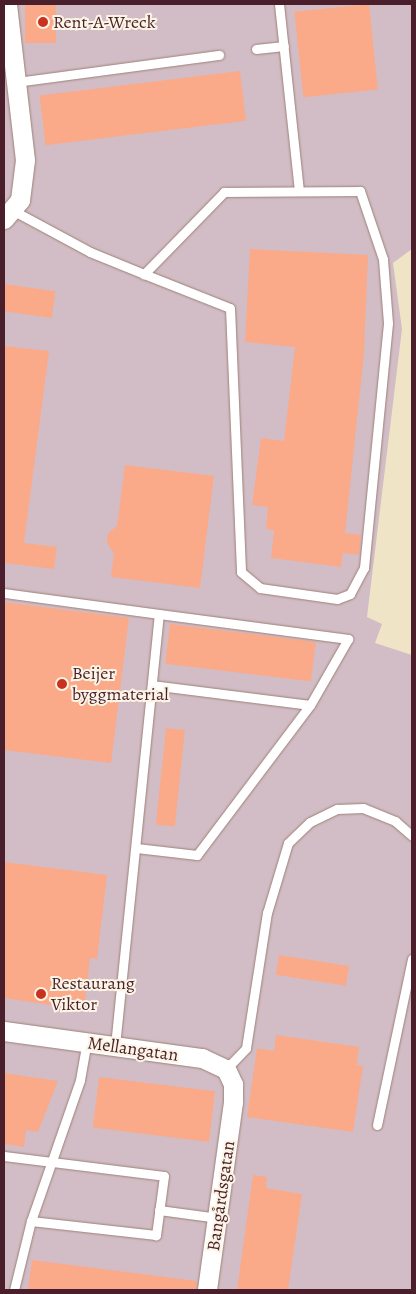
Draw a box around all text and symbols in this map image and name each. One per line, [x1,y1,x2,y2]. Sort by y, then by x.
place label: Rent-A-Wreck [53,11,156,33]
marker: Rent-A-Wreck [37,16,49,28]
place label: Beijer byggmaterial [72,663,169,706]
marker: Beijer byggmaterial [56,678,68,690]
place label: Restaurang Viktor [51,973,135,1016]
marker: Restaurang Viktor [35,988,47,1000]
street label: Mellangatan [86,1032,180,1066]
street label: Bangårdsgatan [203,1139,239,1253]

